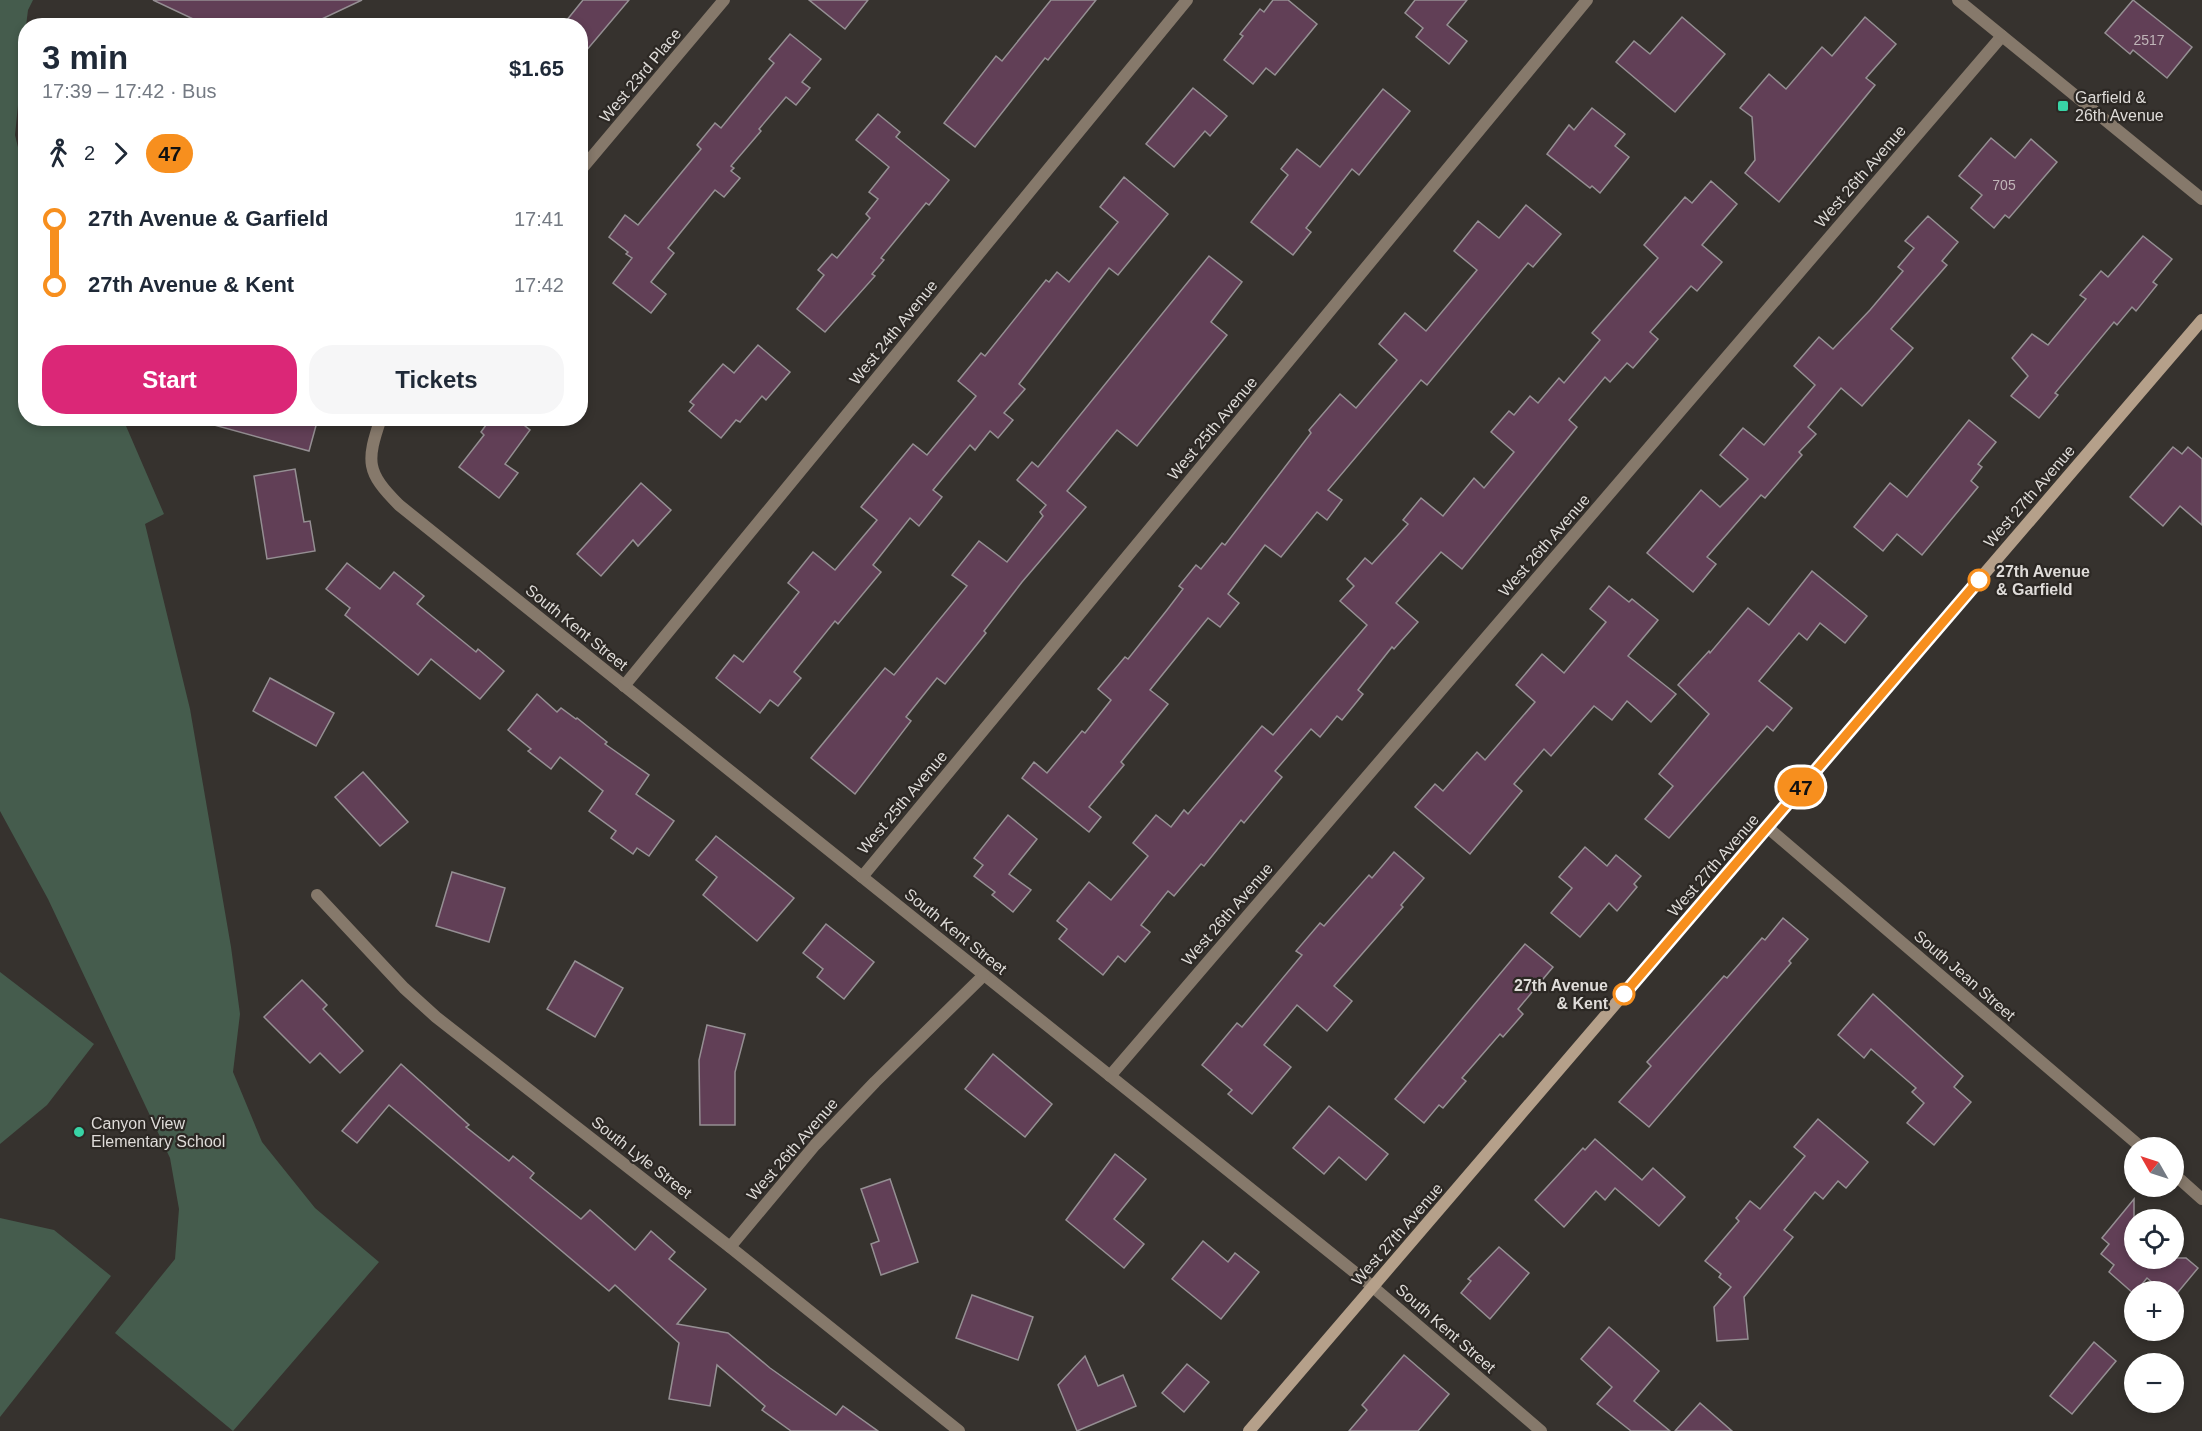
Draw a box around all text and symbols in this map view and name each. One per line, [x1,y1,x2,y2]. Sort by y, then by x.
street label: West 23rd Place [596,25,685,126]
house number: 2517 [2133,32,2165,48]
text: 3 min [42,39,128,76]
text: $1.65 [509,56,564,81]
text: 17:39 – 17:42 · Bus [42,80,217,102]
place label: Garfield & 26th Avenue [2075,89,2164,124]
marker: Garfield & 26th Avenue [2056,99,2070,113]
street label: West 26th Avenue [1812,122,1909,231]
icon: walk [42,137,75,170]
icon: forward [104,137,137,170]
text: 2 [84,142,95,164]
text: 47 [158,142,181,165]
house number: 705 [1992,177,2016,193]
text: 27th Avenue & Garfield [88,206,328,231]
text: 17:41 [514,208,564,230]
text: 27th Avenue & Kent [88,272,294,297]
text: 17:42 [514,274,564,296]
street label: West 24th Avenue [846,277,941,388]
button: Start [42,345,297,414]
button: Tickets [309,345,564,414]
street label: West 25th Avenue [1164,373,1261,483]
street label: West 27th Avenue [1981,442,2078,551]
street label: West 26th Avenue [1496,491,1593,600]
place label: 27th Avenue & Garfield [1996,563,2090,598]
marker: 27th Avenue & Garfield [1968,569,1990,591]
street label: South Kent Street [522,581,632,674]
street label: West 25th Avenue [854,747,951,857]
line badge: 47 [1774,768,1828,806]
text: 47 [1789,776,1813,799]
street label: West 27th Avenue [1665,811,1762,920]
street label: West 26th Avenue [1179,860,1276,969]
street label: South Kent Street [901,885,1011,978]
street label: South Jean Street [1911,927,2019,1024]
place label: 27th Avenue & Kent [1514,977,1609,1012]
marker: 27th Avenue & Kent [1613,983,1635,1005]
street label: West 26th Avenue [744,1095,841,1204]
street label: South Lyle Street [588,1113,695,1202]
place label: Canyon View Elementary School [91,1115,225,1150]
marker: Canyon View Elementary School [72,1125,86,1139]
north arrow [2124,1137,2184,1197]
map controls [2124,1137,2184,1413]
street label: West 27th Avenue [1349,1180,1446,1289]
button: locate [2124,1209,2184,1269]
street label: South Kent Street [1392,1281,1499,1377]
button: + [2124,1281,2184,1341]
button: − [2124,1353,2184,1413]

